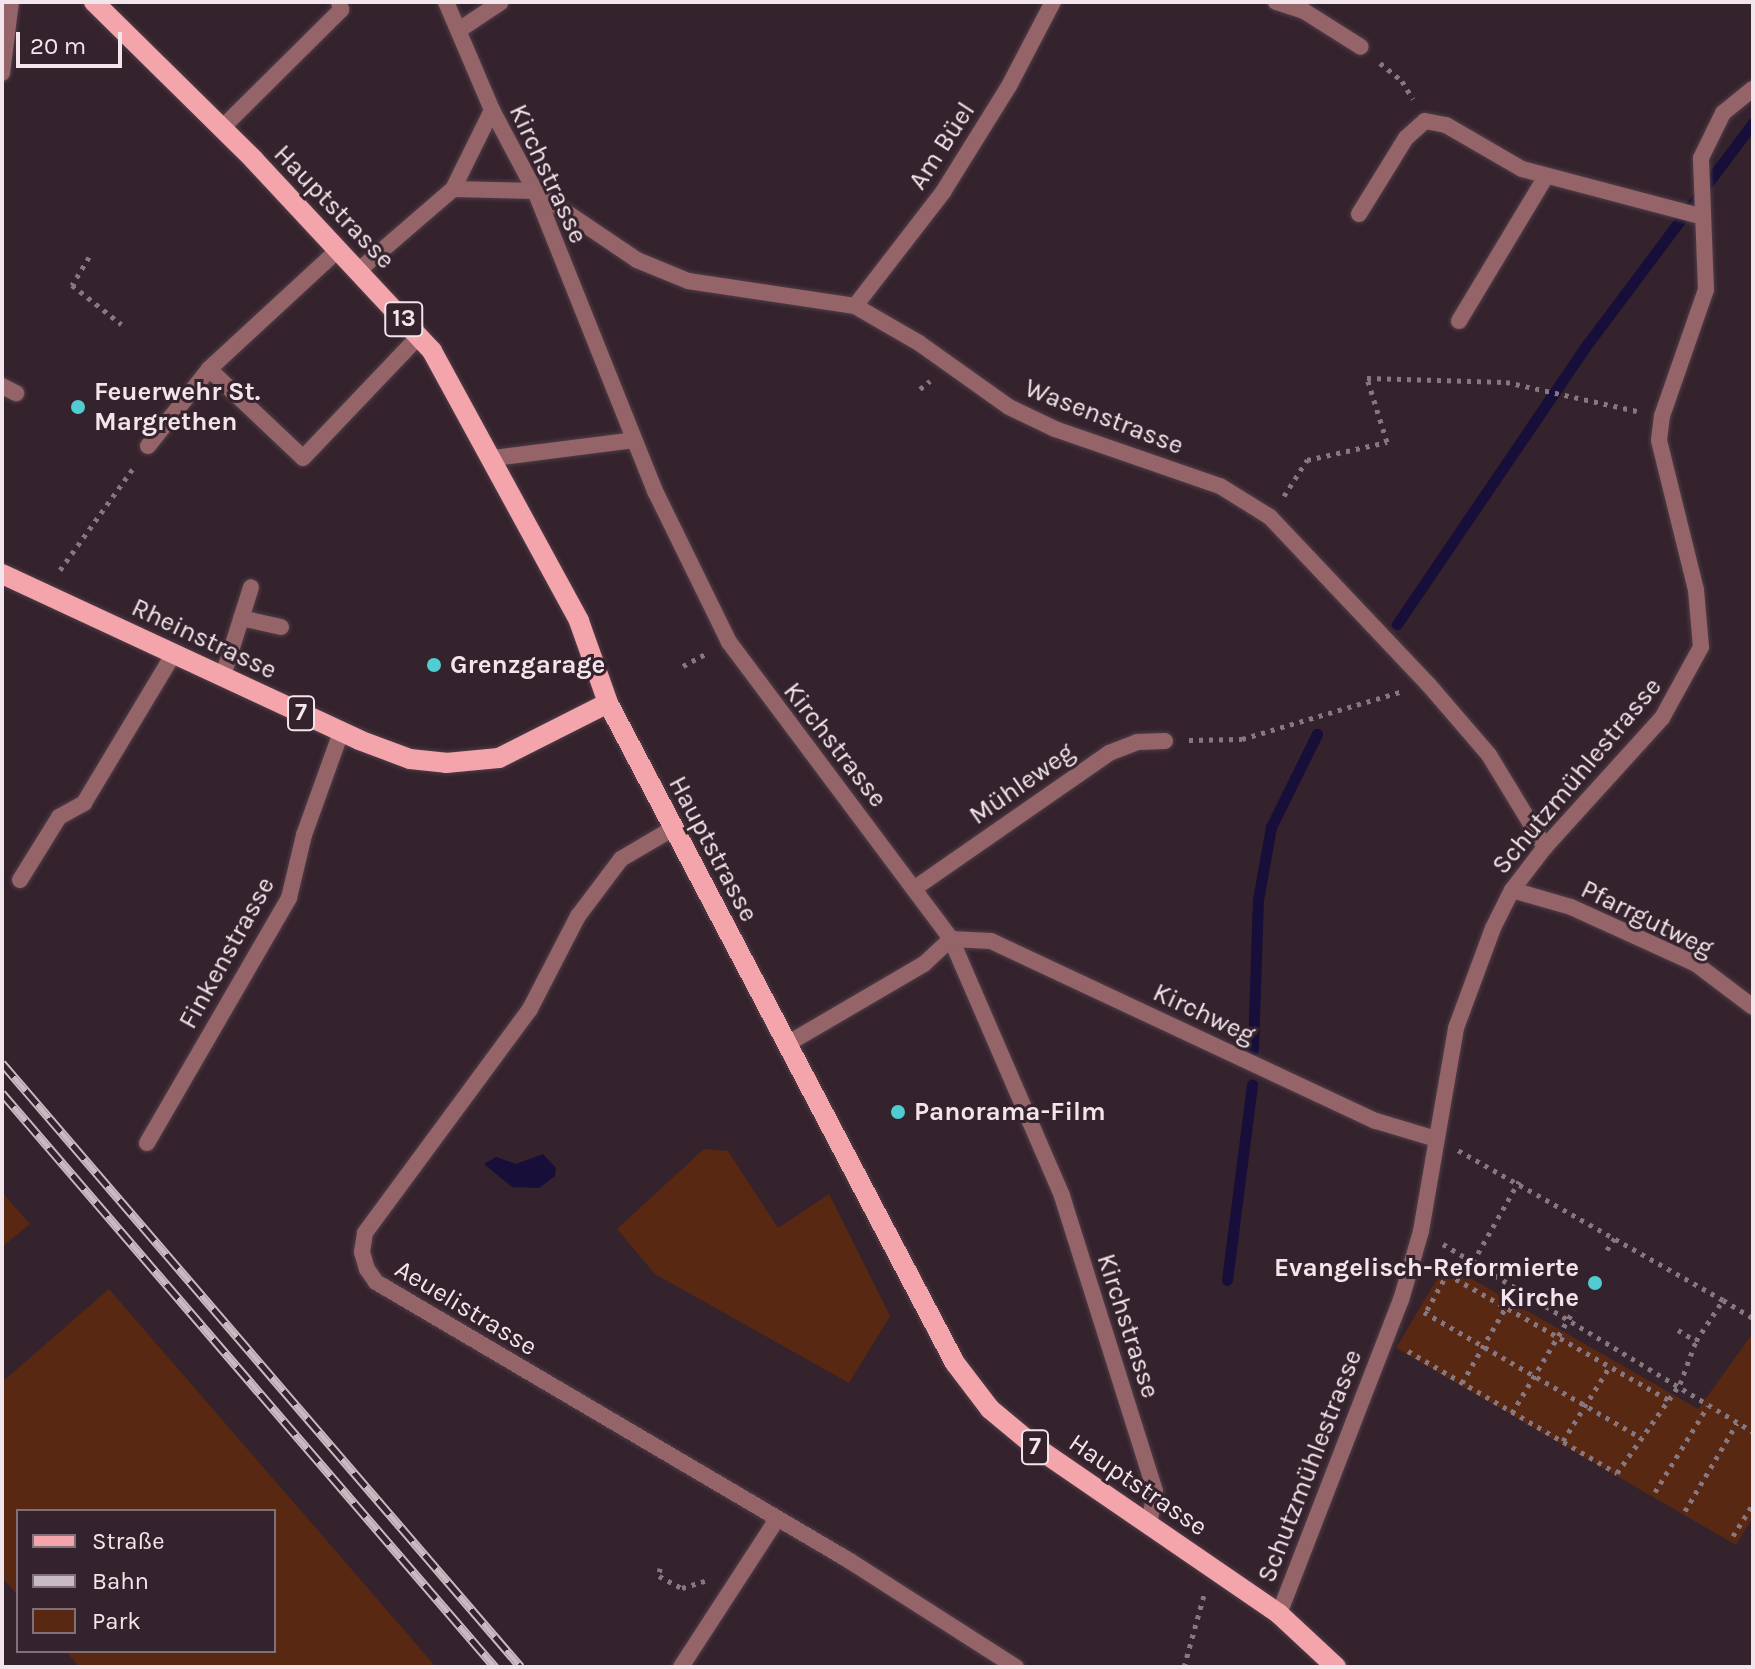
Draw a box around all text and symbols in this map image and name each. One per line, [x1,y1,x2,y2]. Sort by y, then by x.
scale bar [20,16,126,66]
text: 20 m [30,32,86,60]
street label: Am Büel [902,96,982,196]
street label: Kirchstrasse [502,99,594,249]
street label: Hauptstrasse [267,139,401,275]
road number: 13 [384,299,424,339]
street label: Wasenstrasse [1020,372,1188,462]
place label: Feuerwehr St. Margrethen [94,376,260,438]
marker: Feuerwehr St. Margrethen [69,398,87,416]
street label: Rheinstrasse [127,592,281,686]
place label: Grenzgarage [450,649,605,681]
marker: Grenzgarage [425,656,443,674]
street label: Schutzmühlestrasse [1486,671,1668,881]
street label: Kirchstrasse [777,676,893,814]
road number: 7 [287,693,315,733]
street label: Mühleweg [964,737,1080,831]
street label: Hauptstrasse [662,771,764,927]
street label: Finkenstrasse [172,872,282,1034]
street label: Pfarrgutweg [1576,874,1718,964]
street label: Kirchweg [1148,977,1260,1051]
place label: Panorama-Film [914,1096,1106,1128]
marker: Panorama-Film [889,1103,907,1121]
street label: Kirchstrasse [1090,1250,1166,1402]
place label: Evangelisch-Reformierte Kirche [1274,1252,1579,1314]
street label: Aeuelistrasse [389,1253,543,1363]
marker: Evangelisch-Reformierte Kirche [1586,1274,1604,1292]
street label: Schutzmühlestrasse [1251,1345,1369,1587]
road number: 7 [1021,1427,1049,1467]
street label: Hauptstrasse [1063,1427,1213,1543]
legend [16,1509,276,1653]
text: Straße [92,1527,164,1555]
text: Bahn [92,1567,149,1595]
text: Park [92,1607,141,1635]

